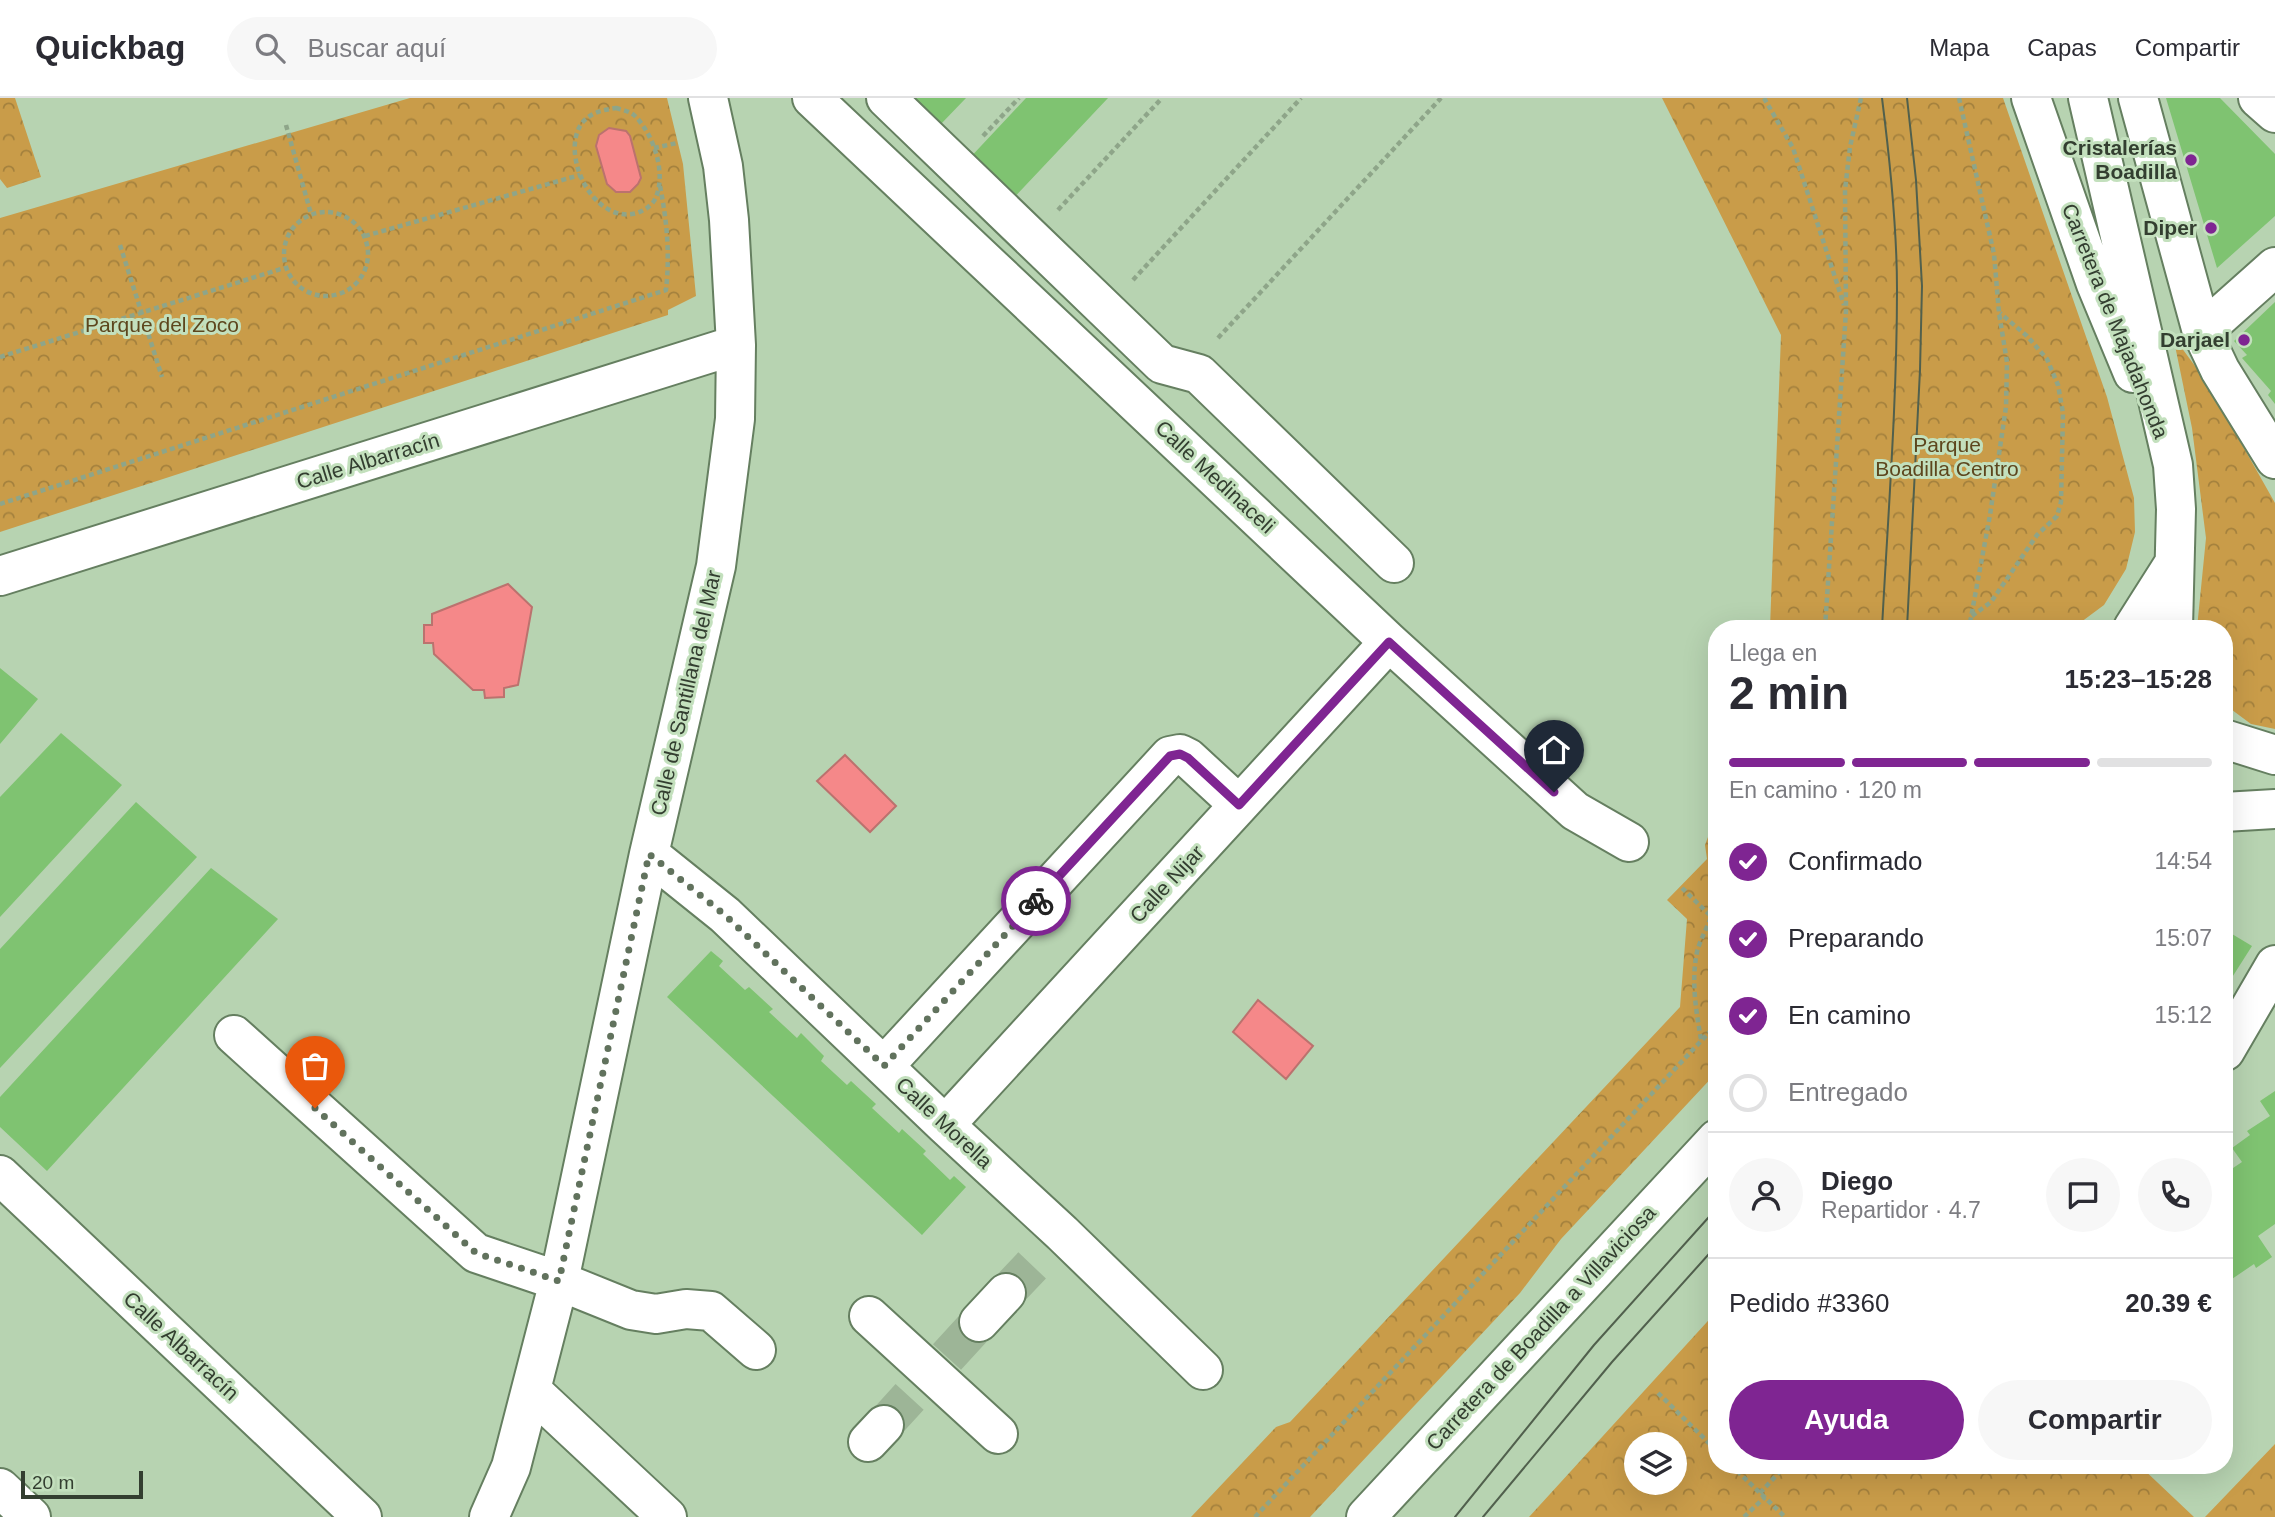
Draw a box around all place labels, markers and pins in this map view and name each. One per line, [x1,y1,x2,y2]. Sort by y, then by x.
place label: Cristalerías Boadilla [2063,136,2177,183]
marker: Cristalerías Boadilla [2183,152,2199,168]
place label: Diper [2143,216,2197,239]
marker: Diper [2203,220,2219,236]
place label: Darjael [2160,328,2230,351]
marker: Darjael [2236,332,2252,348]
pin [1524,720,1584,792]
pin [285,1036,345,1108]

